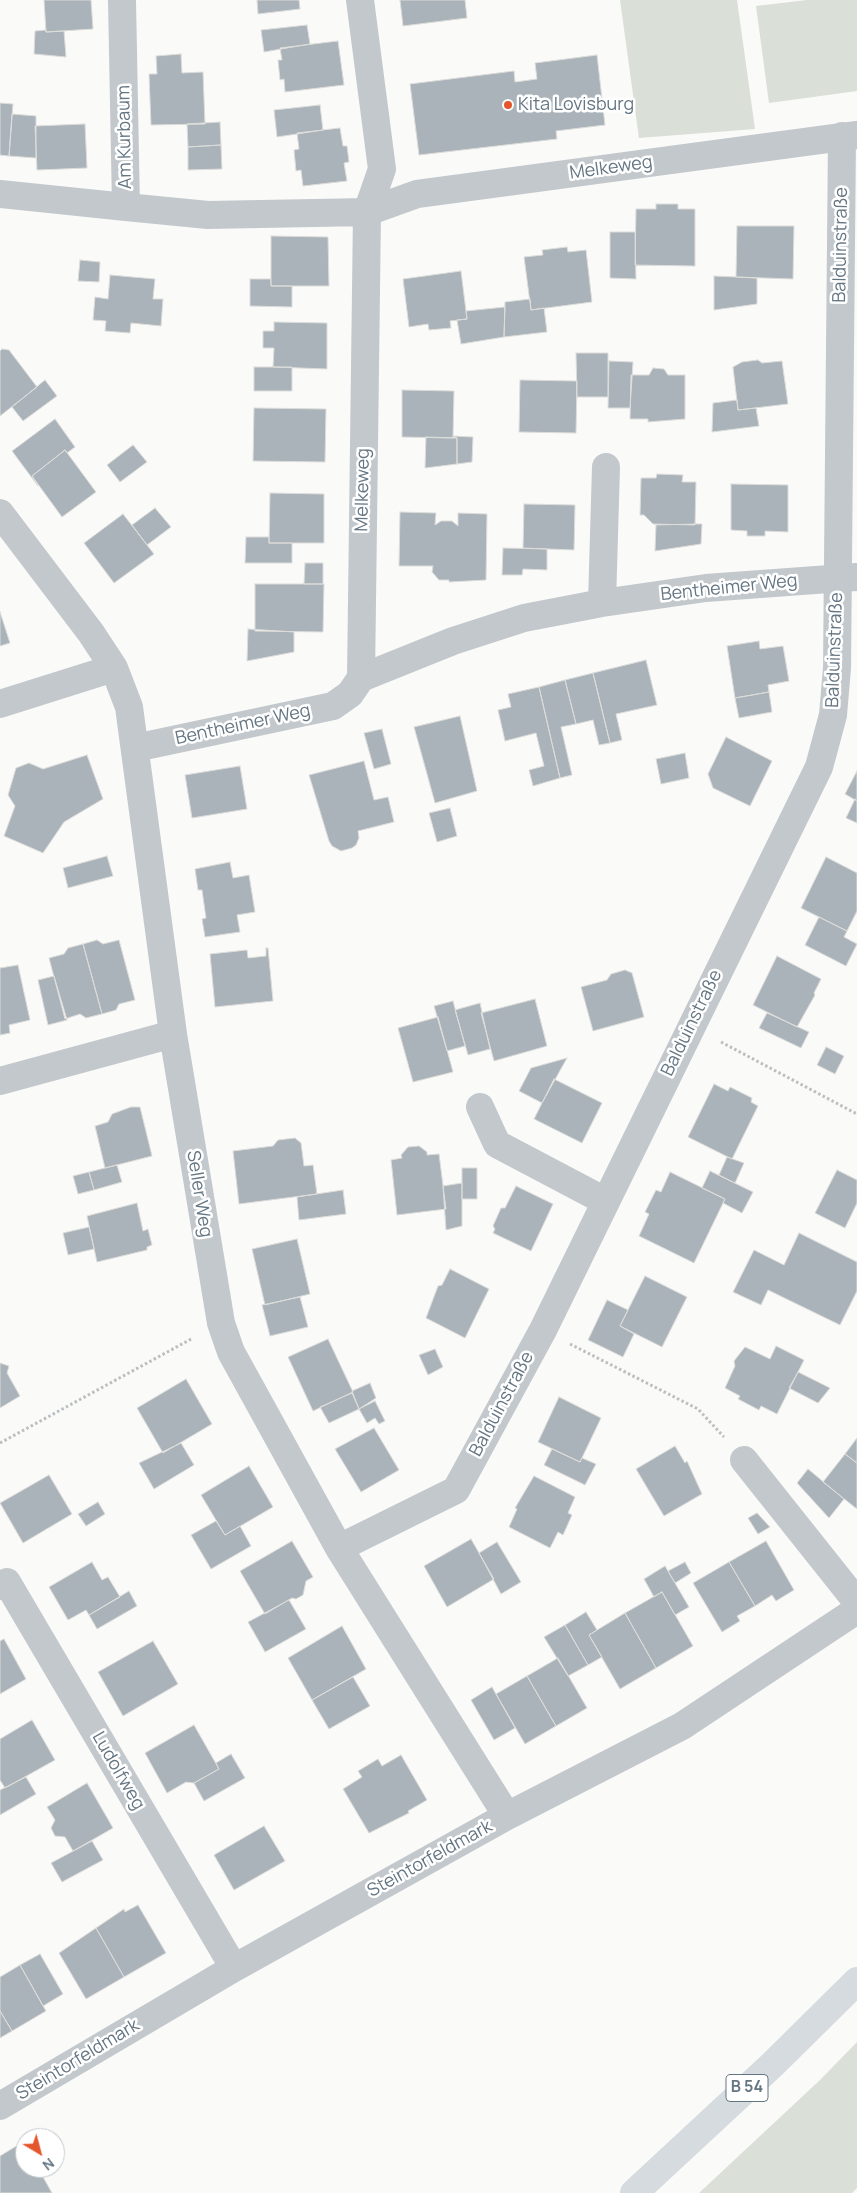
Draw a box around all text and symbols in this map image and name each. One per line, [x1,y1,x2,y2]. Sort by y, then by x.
street label: Am Kurbaum [113,85,137,189]
place label: Kita Lovisburg [518,94,634,116]
marker: Kita Lovisburg [502,99,514,111]
street label: Melkeweg [568,152,654,184]
street label: Balduinstraße [829,187,853,303]
street label: Melkeweg [351,448,375,532]
street label: Bentheimer Weg [660,570,798,606]
street label: Balduinstraße [822,592,848,708]
street label: Bentheimer Weg [174,700,312,750]
street label: Balduinstraße [657,966,727,1080]
street label: Seller Weg [181,1149,217,1239]
street label: Balduinstraße [465,1348,539,1460]
street label: Ludolfweg [87,1728,149,1814]
street label: Steintorfeldmark [364,1816,496,1902]
street label: Steintorfeldmark [13,2015,143,2105]
road number: B 54 [726,2074,768,2102]
north arrow [15,2128,65,2178]
text: N [39,2154,58,2175]

